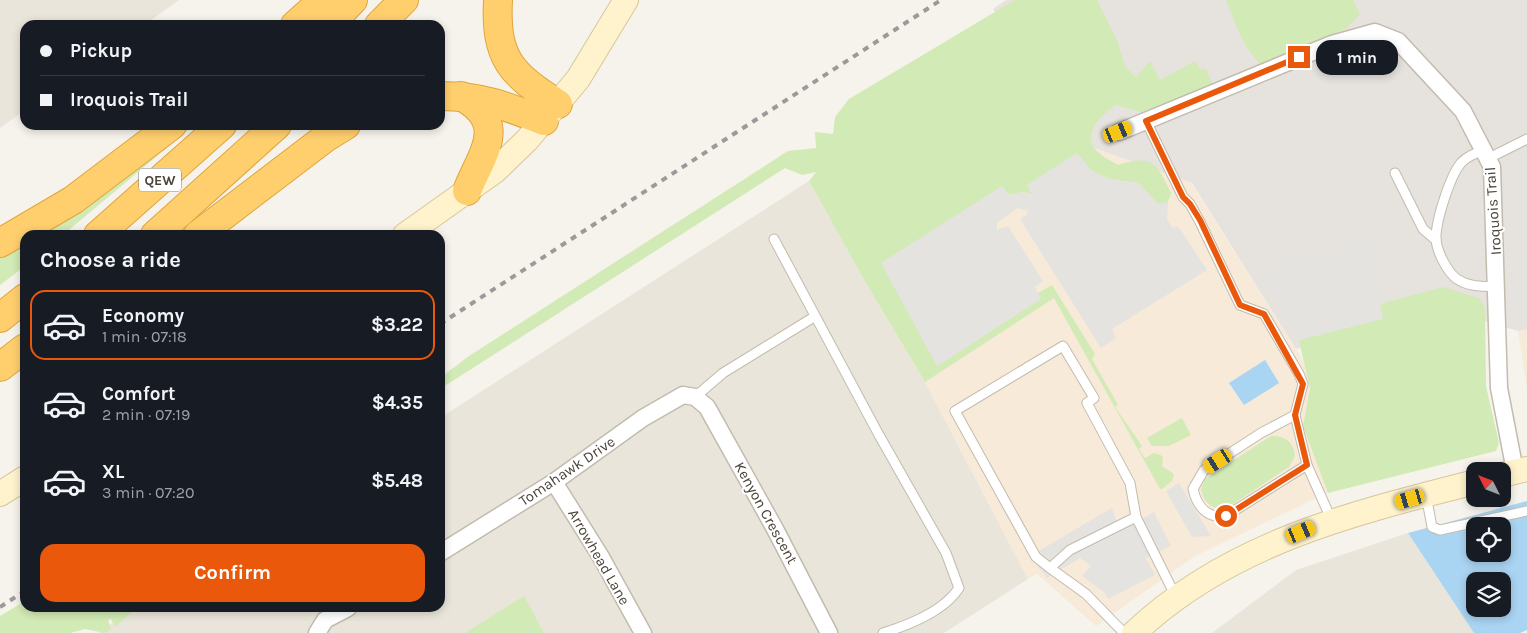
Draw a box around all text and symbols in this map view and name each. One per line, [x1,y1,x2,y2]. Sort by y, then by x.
text: Pickup [70,40,132,62]
callout: 1 min [1316,40,1399,74]
route end [1288,46,1310,68]
text: 1 min [1337,48,1377,67]
text: Iroquois Trail [70,89,188,111]
car [1101,119,1134,145]
street label: Iroquois Trail [1481,166,1505,256]
road number: QEW [139,168,181,192]
text: Choose a ride [40,247,181,273]
icon: car [42,303,87,348]
text: Economy [102,305,184,327]
text: $3.22 [371,314,423,336]
text: 1 min · 07:18 [102,327,187,346]
icon: car [42,381,87,426]
text: Comfort [102,383,176,405]
text: $4.35 [372,392,423,414]
text: 2 min · 07:19 [102,405,190,424]
street label: Tomahawk Drive [516,432,618,510]
car [1201,447,1234,475]
icon: car [42,459,87,504]
street label: Kenyon Crescent [730,459,802,568]
text: XL [102,461,124,483]
north arrow [1466,462,1511,508]
map controls [1466,462,1511,617]
text: $5.48 [371,470,423,492]
text: 3 min · 07:20 [102,483,195,502]
car [1393,488,1426,510]
route start [1215,505,1237,527]
street label: Arrowhead Lane [564,506,634,608]
button: locate [1466,517,1511,562]
car [1284,519,1317,545]
button: Confirm [40,544,425,602]
button: layers [1466,572,1511,617]

